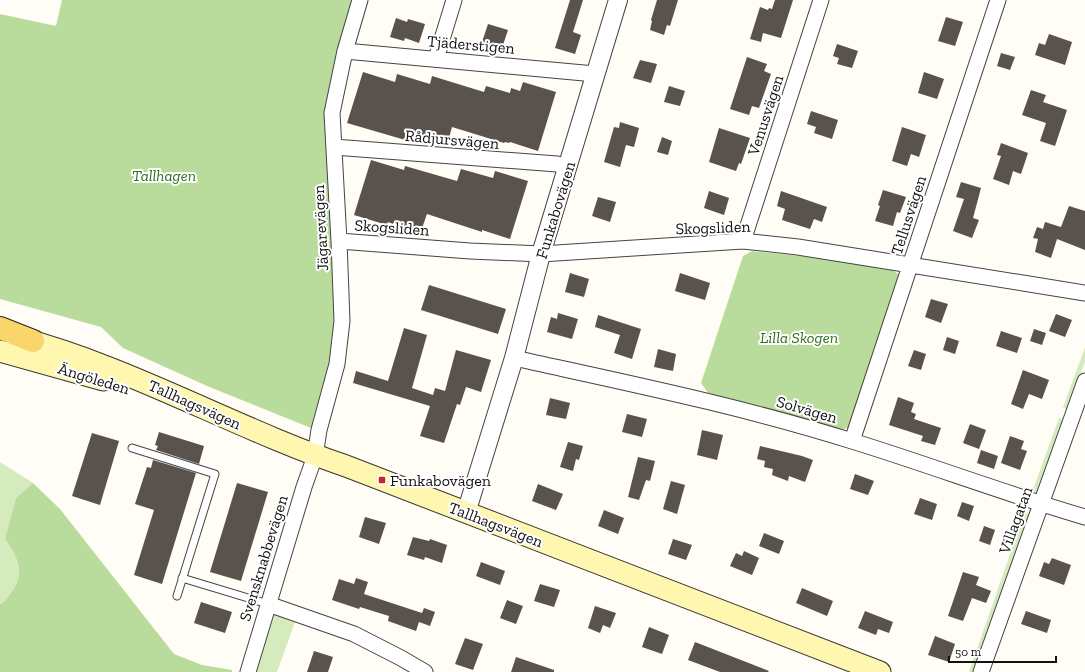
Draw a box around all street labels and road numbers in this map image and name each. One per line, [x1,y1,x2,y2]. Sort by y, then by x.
street label: Tjäderstigen [426,31,516,58]
street label: Venusvägen [743,72,788,159]
street label: Rådjursvägen [404,126,501,153]
street label: Funkabovägen [532,158,580,261]
street label: Tellusvägen [887,172,930,257]
street label: Jägarevägen [309,184,332,272]
street label: Skogsliden [354,215,431,240]
street label: Skogsliden [675,217,752,238]
street label: Ängöleden [56,359,133,399]
street label: Tallhagsvägen [145,376,245,434]
street label: Solvägen [774,392,840,427]
street label: Villagatan [994,483,1037,557]
street label: Svensknabbevägen [235,492,292,623]
street label: Tallhagsvägen [446,498,546,551]

